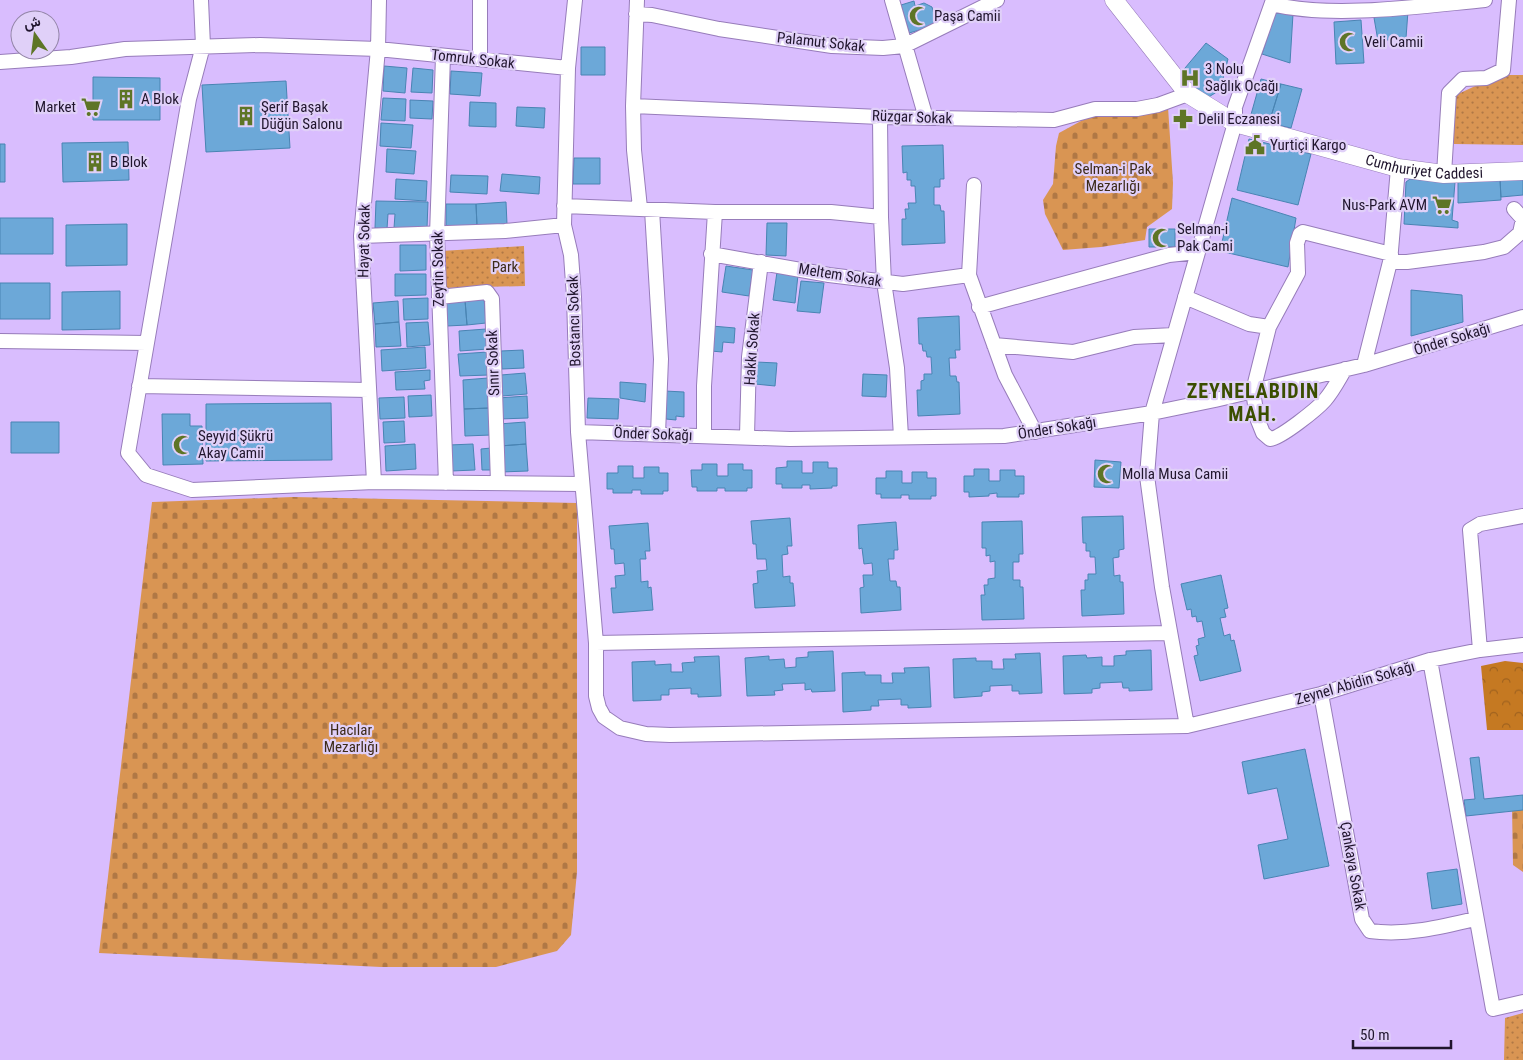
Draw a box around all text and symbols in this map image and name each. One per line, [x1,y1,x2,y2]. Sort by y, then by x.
mosque icon: Paşa Camii [908,5,930,27]
place label: Paşa Camii [934,7,1001,25]
north arrow [10,10,60,60]
text: ش [22,13,42,33]
street label: Palamut Sokak [776,28,866,56]
mosque icon: Veli Camii [1338,31,1360,53]
place label: Veli Camii [1364,33,1423,51]
street label: Tomruk Sokak [430,46,516,72]
place label: 3 Nolu Sağlık Ocağı [1205,60,1279,95]
hospital icon: 3 Nolu Sağlık Ocağı [1179,67,1201,89]
building icon: A Blok [115,88,137,110]
place label: A Blok [141,90,179,108]
supermarket icon: Market [80,96,102,118]
place label: Market [35,98,76,116]
place label: Şerif Başak Düğün Salonu [261,98,343,133]
building icon: Şerif Başak Düğün Salonu [235,105,257,127]
street label: Rüzgar Sokak [872,107,953,127]
pharmacy icon: Delil Eczanesi [1172,108,1194,130]
place label: Delil Eczanesi [1198,110,1280,128]
public building icon: Yurtiçi Kargo [1244,134,1266,156]
place label: Yurtiçi Kargo [1270,136,1346,154]
street label: Cumhuriyet Caddesi [1364,150,1483,183]
building icon: B Blok [84,151,106,173]
place label: B Blok [110,153,148,171]
park label: Selman-i Pak Mezarlığı [1075,160,1152,195]
supermarket icon: Nus-Park AVM [1431,194,1453,216]
place label: Nus-Park AVM [1342,196,1427,214]
street label: Hayat Sokak [354,204,374,278]
place label: Selman-i Pak Cami [1177,220,1233,255]
mosque icon: Selman-i Pak Cami [1151,227,1173,249]
street label: Zeytin Sokak [428,231,448,307]
park label: Park [492,258,519,276]
street label: Meltem Sokak [797,260,883,290]
street label: Bostancı Sokak [563,275,585,367]
street label: Hakkı Sokak [740,312,764,386]
street label: Önder Sokağı [1412,319,1492,359]
street label: Sınır Sokak [483,329,503,396]
district label: ZEYNELABIDIN MAH. [1187,379,1319,426]
street label: Önder Sokağı [1017,413,1097,443]
street label: Önder Sokağı [613,424,693,444]
place label: Seyyid Şükrü Akay Camii [198,427,273,462]
mosque icon: Seyyid Şükrü Akay Camii [172,434,194,456]
mosque icon: Molla Musa Camii [1096,463,1118,485]
place label: Molla Musa Camii [1122,465,1228,483]
street label: Zeynel Abidin Sokağı [1293,657,1417,709]
park label: Hacılar Mezarlığı [324,721,378,756]
street label: Çankaya Sokak [1336,820,1370,912]
scale bar [1353,1018,1450,1050]
text: 50 m [1360,1026,1390,1044]

